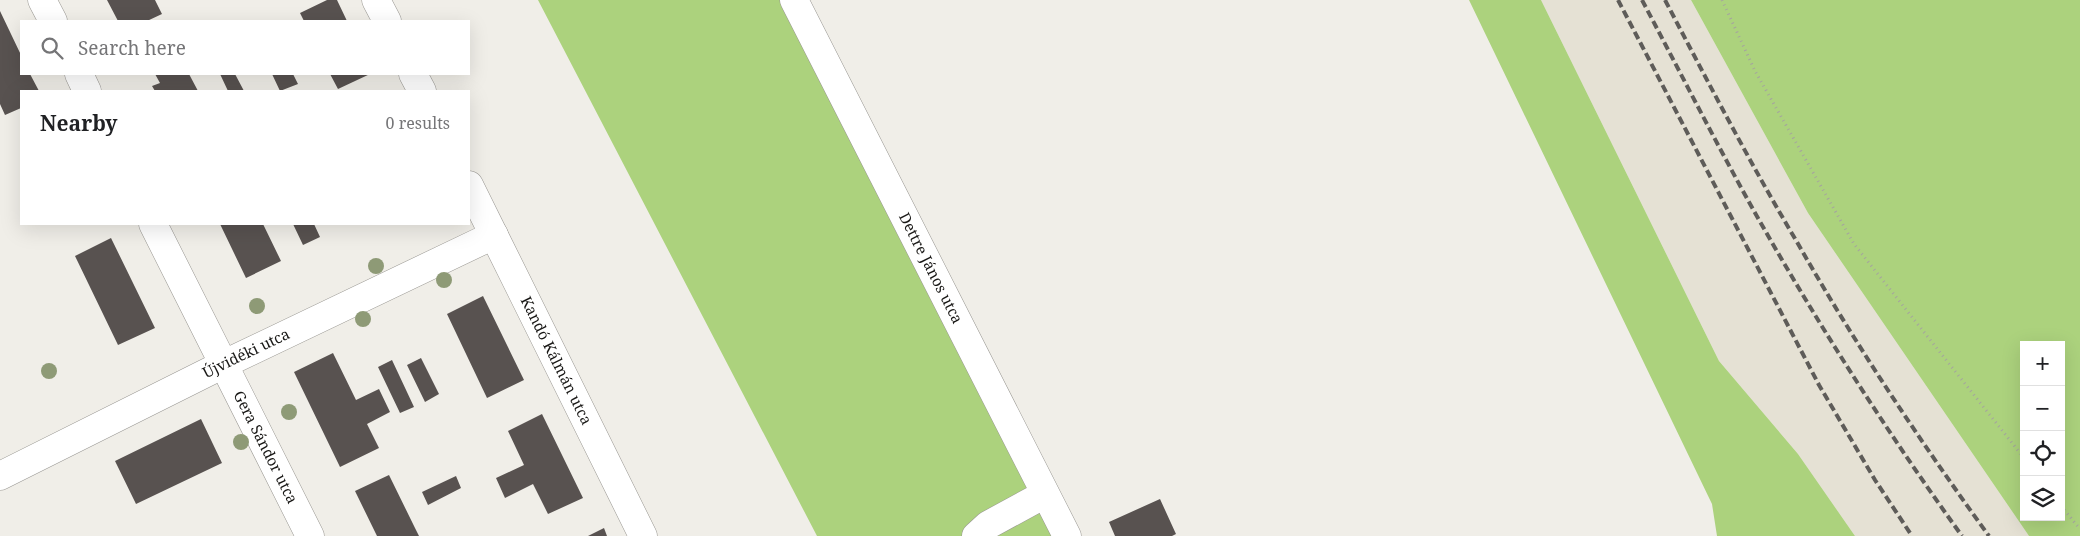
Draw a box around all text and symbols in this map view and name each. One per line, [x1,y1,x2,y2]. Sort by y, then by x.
search box [20,20,470,75]
icon: search [38,34,66,62]
text: Search here [78,35,186,61]
text: Nearby [40,109,118,137]
text: 0 results [386,112,450,134]
street label: Dettre János utca [895,209,968,327]
street label: Kandó Kálmán utca [517,293,597,428]
street label: Újvidéki utca [199,323,293,382]
map controls [2020,341,2065,521]
button: + [2020,341,2065,386]
button: − [2020,386,2065,431]
street label: Gera Sándor utca [230,387,303,507]
button: locate [2020,431,2065,476]
button: layers [2020,476,2065,521]

